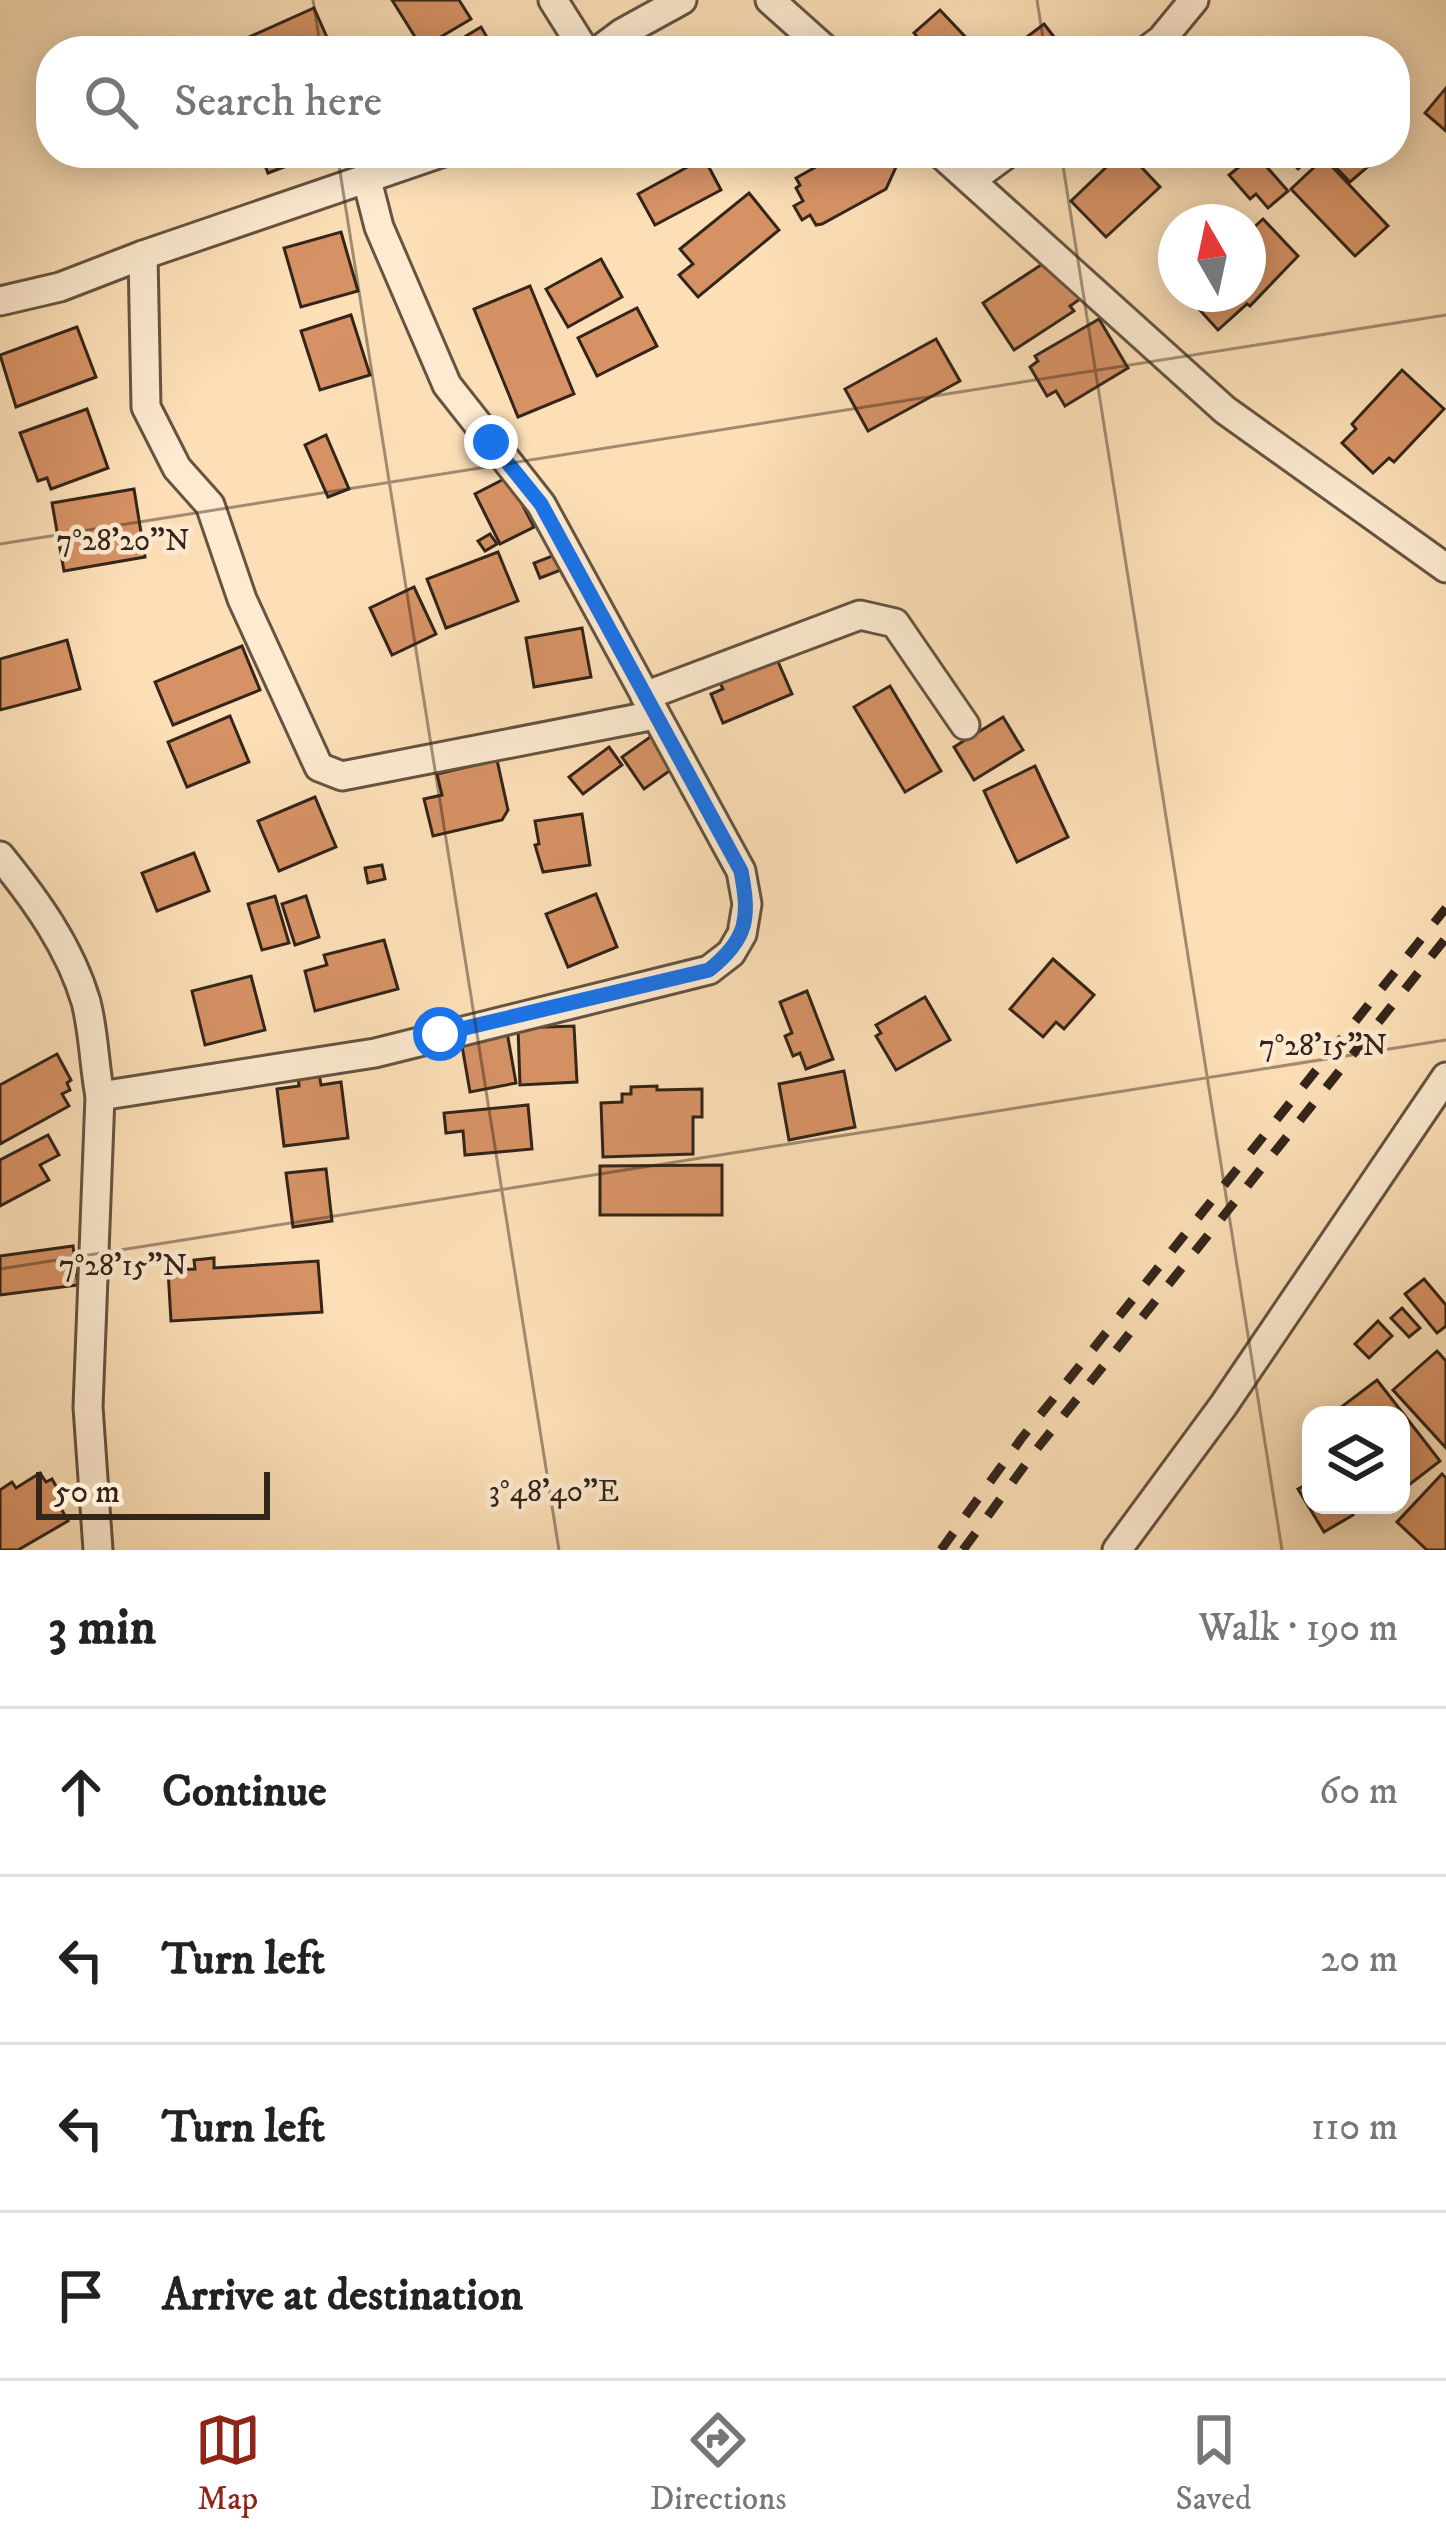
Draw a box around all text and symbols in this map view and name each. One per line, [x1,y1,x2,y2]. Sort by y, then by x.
search box [36,36,1410,168]
icon: search [78,69,144,135]
text: Search here [174,74,382,130]
north arrow [1158,204,1266,312]
route end [464,415,518,469]
text: 7°28'20"N [56,523,190,560]
route start [413,1007,467,1061]
text: 7°28'15"N [1259,1028,1387,1065]
text: 7°28'15"N [59,1248,187,1285]
map controls [1302,1406,1410,1514]
button: layers [1302,1406,1410,1514]
scale bar [36,1466,270,1519]
text: 50 m [54,1472,120,1513]
text: 3°48'40"E [489,1474,619,1511]
text: 3 min [48,1596,156,1660]
text: Walk · 190 m [1199,1604,1398,1653]
icon: ahead [48,1759,114,1825]
text: Continue [162,1764,327,1820]
text: 60 m [1319,1767,1398,1816]
icon: left [48,1927,114,1993]
text: Turn left [162,1932,325,1988]
text: 20 m [1320,1935,1398,1984]
icon: left [48,2095,114,2161]
text: Turn left [162,2100,325,2156]
text: 110 m [1311,2103,1398,2152]
icon: arrive [48,2263,114,2329]
text: Arrive at destination [162,2268,523,2324]
tab: Map [195,2407,261,2520]
tab: Directions [650,2407,786,2520]
tab: Saved [1176,2407,1251,2520]

